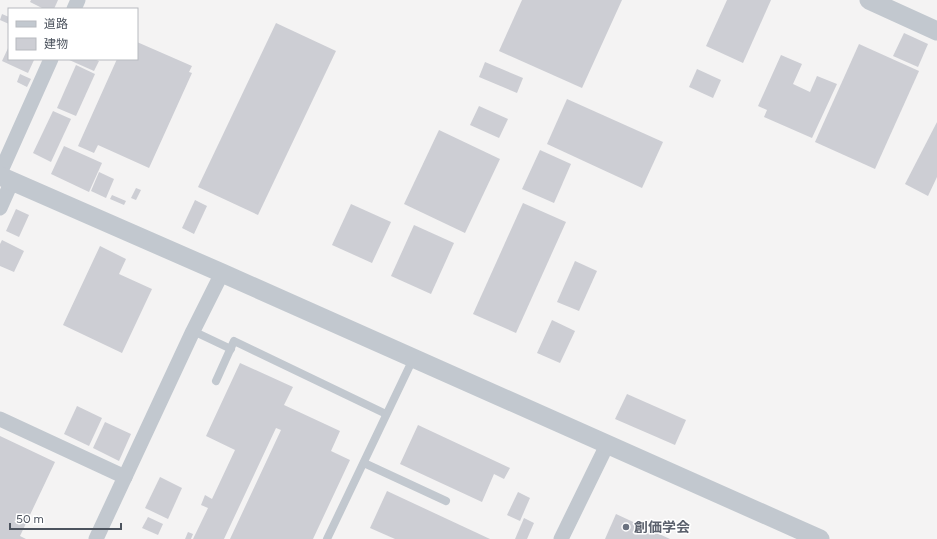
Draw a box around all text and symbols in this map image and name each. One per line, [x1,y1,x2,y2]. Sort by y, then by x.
legend [8,8,138,60]
text: 道路 [44,17,68,31]
text: 建物 [44,37,68,51]
scale bar [10,505,121,531]
text: 50 m [16,512,44,526]
place label: 創価学会 [634,519,690,536]
marker: 創価学会 [621,522,631,532]

